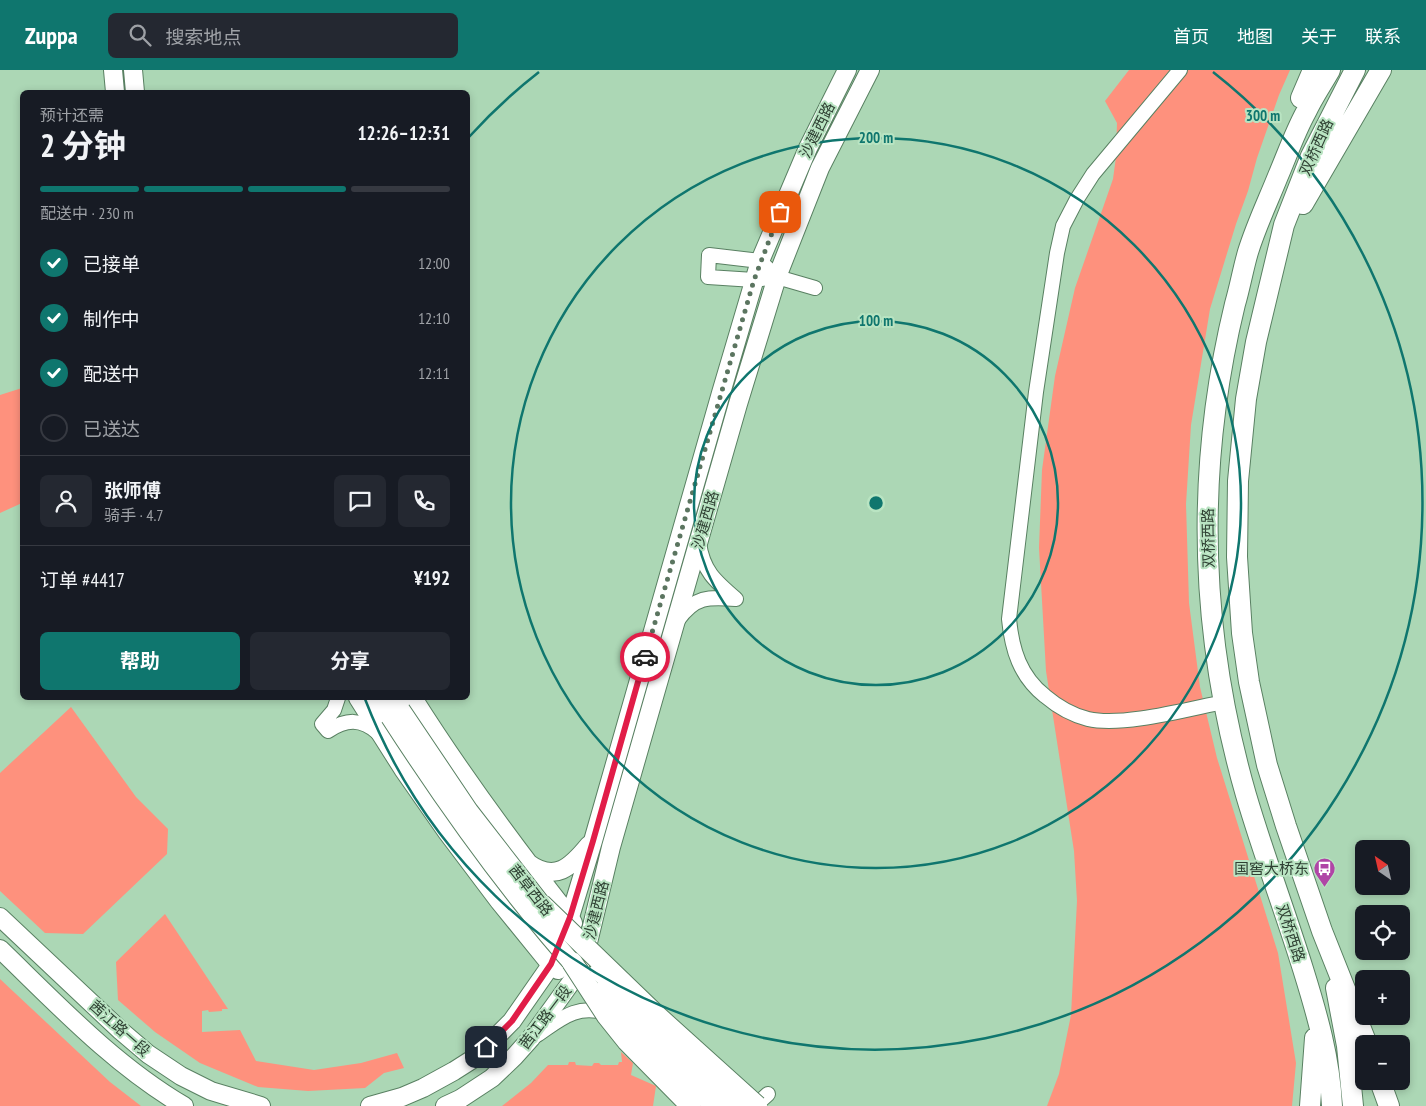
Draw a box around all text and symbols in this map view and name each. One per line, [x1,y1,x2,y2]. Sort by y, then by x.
search box [108,13,458,58]
text: Zuppa [25,20,78,51]
icon: search [126,21,154,49]
text: 搜索地点 [166,25,242,49]
text: 首页 [1173,25,1209,48]
text: 地图 [1237,25,1273,48]
text: 关于 [1301,25,1337,48]
text: 联系 [1365,25,1401,48]
street label: 沙建西路 [795,99,839,161]
text: 预计还需 [40,105,104,125]
text: 300 m [1246,106,1280,125]
street label: 双桥西路 [1295,116,1337,178]
text: 12:26–12:31 [357,121,450,145]
text: 2 分钟 [40,124,126,166]
text: 200 m [859,128,893,147]
pin [759,191,801,233]
icon: bag [766,198,794,226]
text: 配送中 · 230 m [40,203,134,223]
icon: check [40,249,68,277]
text: 已接单 [83,252,140,276]
text: 12:00 [418,253,450,273]
icon: check [40,304,68,332]
text: 制作中 [83,307,140,331]
text: 12:10 [418,308,450,328]
text: 100 m [859,311,893,330]
icon: check [40,359,68,387]
text: 配送中 [83,362,140,386]
text: 12:11 [418,363,450,383]
text: 已送达 [83,417,140,441]
button: person [40,475,92,527]
button: chat [334,475,386,527]
button: phone [398,475,450,527]
text: 张师傅 [104,478,161,502]
street label: 沙建西路 [688,489,722,551]
centre of rings [867,494,885,512]
text: 骑手 · 4.7 [104,505,163,525]
street label: 双桥西路 [1198,508,1218,568]
text: ¥192 [414,566,450,590]
text: 订单 #4417 [40,568,125,592]
button: 帮助 [40,632,240,690]
button: 分享 [250,632,450,690]
courier [620,632,670,682]
icon: car [631,643,659,671]
north arrow [1355,840,1410,895]
map controls [1355,840,1410,1090]
bus stop icon: 国窖大桥东 [1313,856,1337,887]
place label: 国窖大桥东 [1234,859,1309,878]
street label: 茜草西路 [505,861,557,919]
street label: 沙建西路 [580,879,612,941]
street label: 双桥西路 [1273,902,1309,964]
button: locate [1355,905,1410,960]
button: + [1355,970,1410,1025]
street label: 茜江路一段 [515,981,575,1053]
street label: 茜江路一段 [86,996,154,1060]
pin [465,1026,507,1068]
icon: home [472,1033,500,1061]
button: − [1355,1035,1410,1090]

